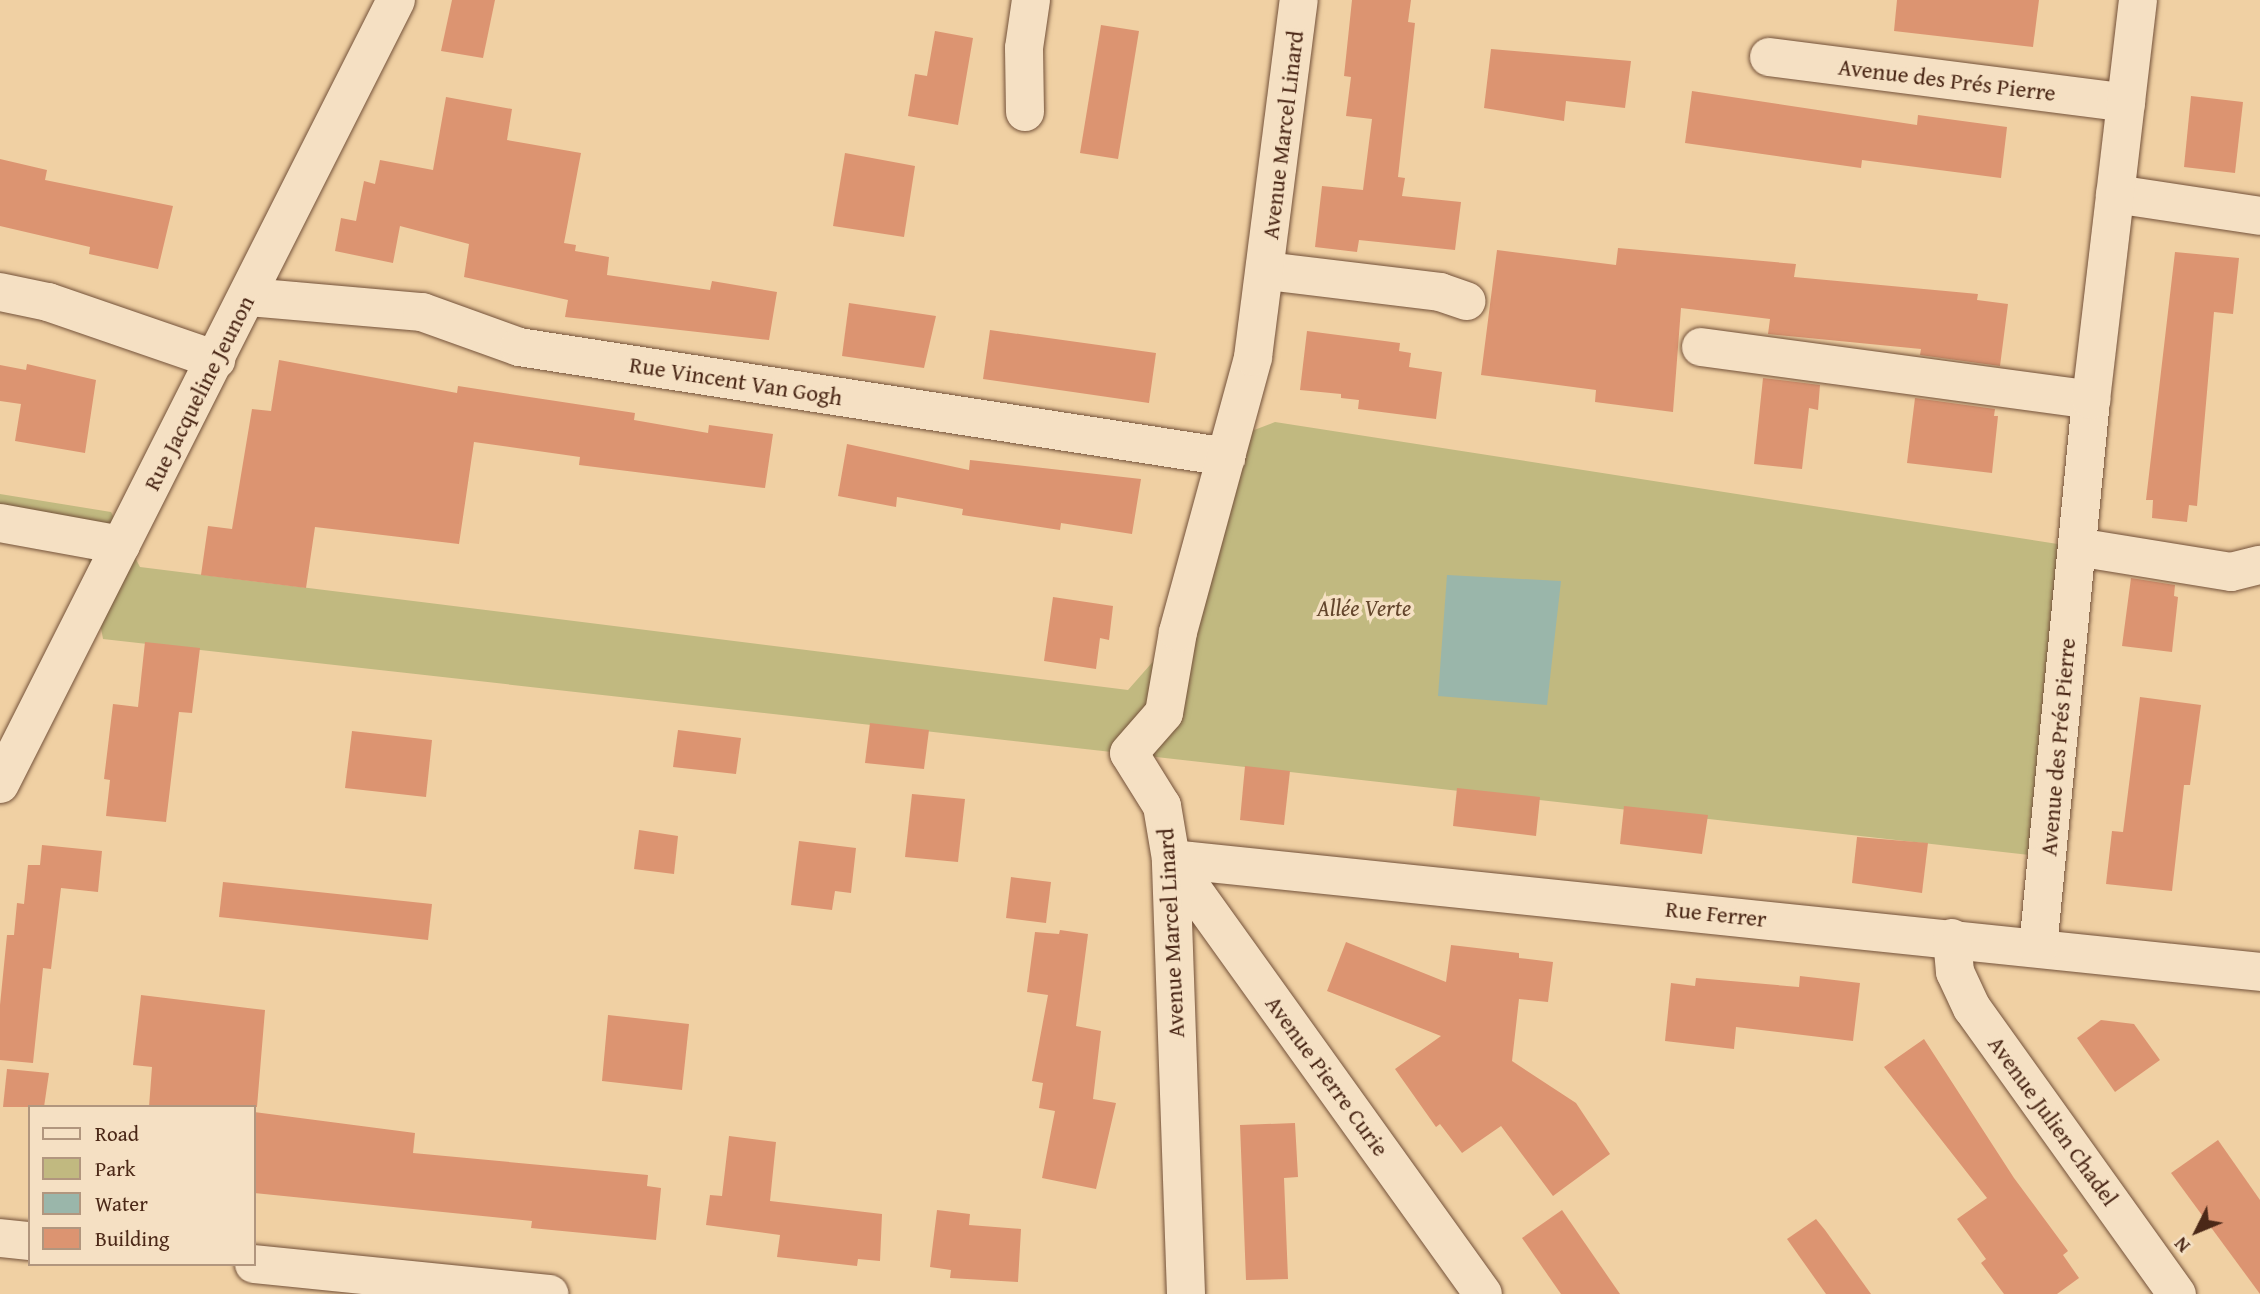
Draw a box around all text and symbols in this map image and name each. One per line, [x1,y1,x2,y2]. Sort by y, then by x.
street label: Avenue Marcel Linard [1257,29,1309,241]
street label: Avenue des Prés Pierre [1837,53,2057,107]
street label: Rue Jacqueline Jeunon [138,291,260,495]
street label: Rue Vincent Van Gogh [628,351,844,411]
park label: Allée Verte [1317,594,1411,622]
street label: Avenue des Prés Pierre [2035,637,2081,857]
street label: Avenue Marcel Linard [1152,827,1190,1039]
street label: Rue Ferrer [1664,895,1768,933]
street label: Avenue Pierre Curie [1260,990,1394,1162]
street label: Avenue Julien Chadel [1982,1031,2124,1211]
legend [28,1105,256,1266]
text: Road [95,1118,139,1149]
text: Park [95,1153,136,1184]
text: Water [95,1188,148,1219]
north arrow [2162,1196,2232,1266]
text: Building [95,1223,169,1254]
text: N [2167,1231,2196,1260]

